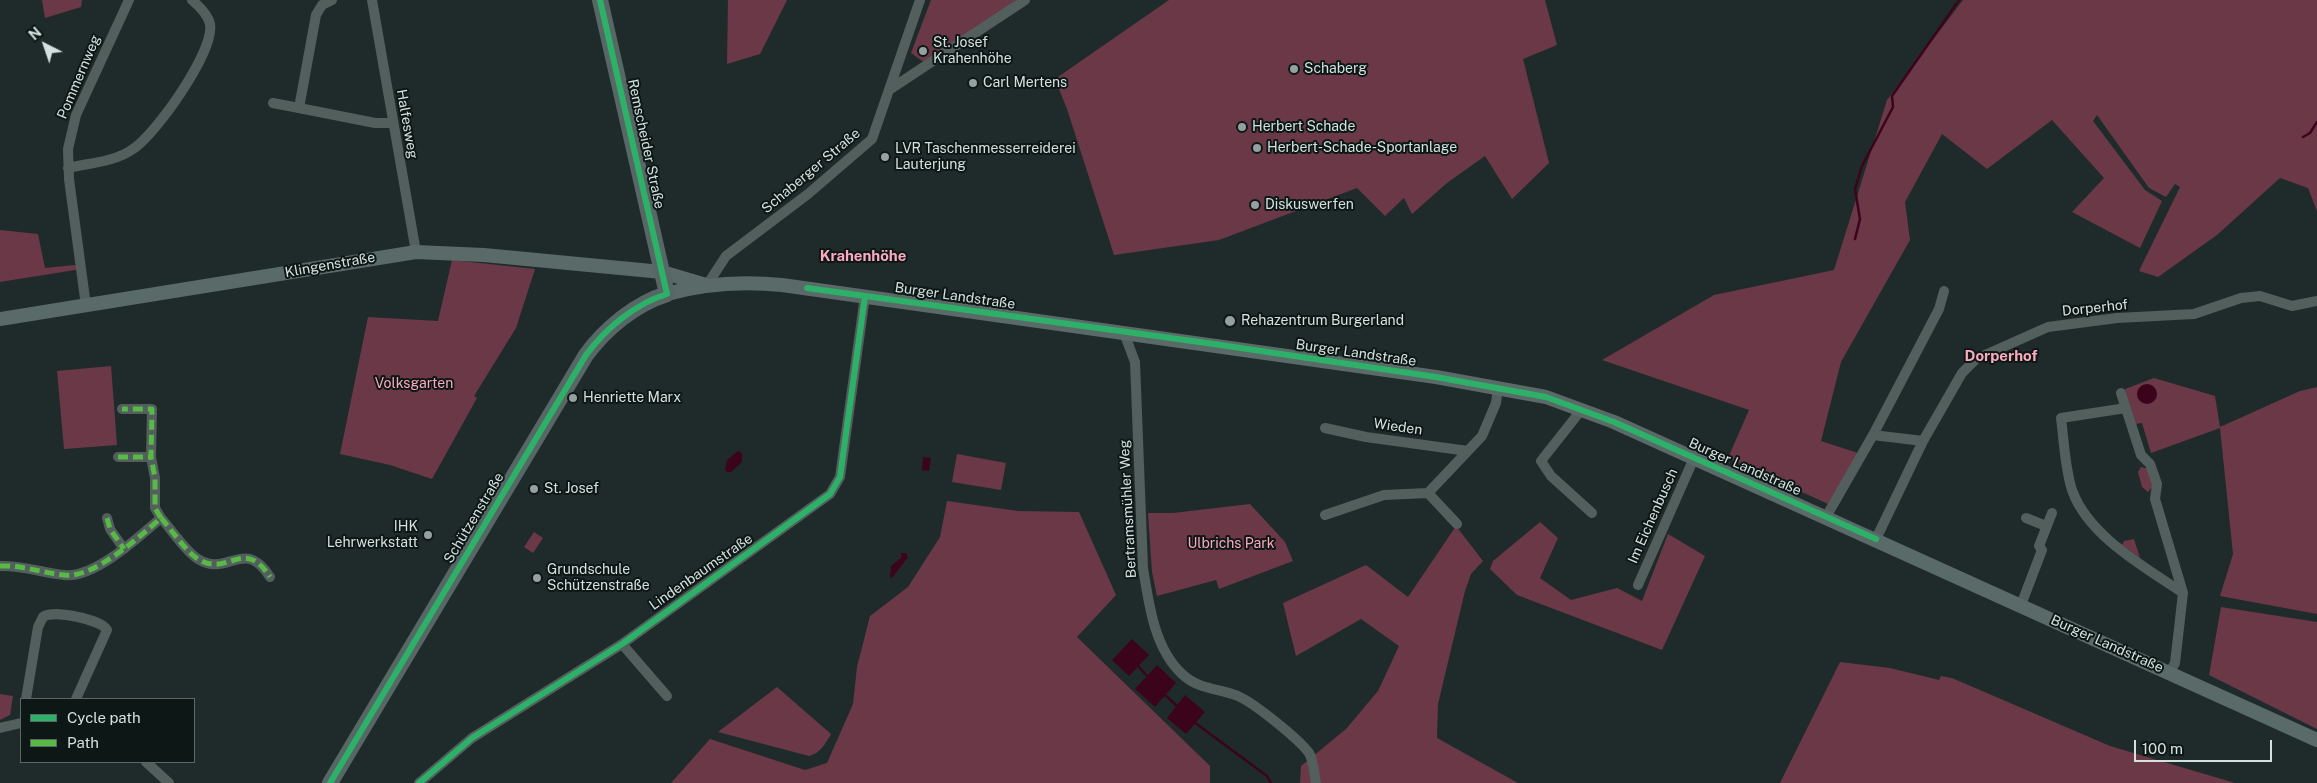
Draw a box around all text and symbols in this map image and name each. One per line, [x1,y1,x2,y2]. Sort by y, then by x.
north arrow [20,20,70,70]
text: N [26,24,45,43]
street label: Pommernweg [54,33,104,121]
place label: St. Josef Krahenhöhe [933,35,1012,68]
marker: St. Josef Krahenhöhe [917,45,929,57]
place label: Schaberg [1304,61,1367,77]
marker: Schaberg [1288,63,1300,75]
place label: Carl Mertens [983,75,1067,91]
marker: Carl Mertens [967,77,979,89]
street label: Remscheider Straße [624,78,668,210]
street label: Halfesweg [393,88,421,160]
place label: Herbert Schade [1252,119,1355,135]
marker: Herbert Schade [1236,121,1248,133]
street label: Schaberger Straße [758,125,864,217]
place label: Herbert-Schade-Sportanlage [1267,140,1457,156]
place label: LVR Taschenmesserreiderei Lauterjung [895,141,1076,174]
marker: Herbert-Schade-Sportanlage [1251,142,1263,154]
marker: LVR Taschenmesserreiderei Lauterjung [879,151,891,163]
place label: Diskuswerfen [1265,197,1354,213]
marker: Diskuswerfen [1249,199,1261,211]
district label: Krahenhöhe [820,247,906,265]
street label: Klingenstraße [284,249,376,281]
street label: Burger Landstraße [894,279,1016,313]
street label: Dorperhof [2061,296,2129,320]
place label: Rehazentrum Burgerland [1241,313,1404,329]
marker: Rehazentrum Burgerland [1223,314,1237,328]
street label: Burger Landstraße [1295,336,1417,370]
district label: Dorperhof [1965,347,2037,365]
park label: Volksgarten [375,376,453,392]
place label: Henriette Marx [583,390,681,406]
marker: Henriette Marx [567,392,579,404]
street label: Wieden [1373,415,1423,439]
street label: Burger Landstraße [1686,435,1804,499]
street label: Bertramsmühler Weg [1116,439,1140,579]
street label: Im Eichenbusch [1625,466,1681,566]
street label: Schützenstraße [440,470,508,566]
place label: St. Josef [544,481,599,497]
marker: St. Josef [528,483,540,495]
place label: IHK Lehrwerkstatt [327,519,418,552]
marker: IHK Lehrwerkstatt [422,529,434,541]
street label: Lindenbaumstraße [646,530,756,614]
park label: Ulbrichs Park [1187,536,1275,552]
place label: Grundschule Schützenstraße [547,562,650,594]
marker: Grundschule Schützenstraße [531,572,543,584]
street label: Burger Landstraße [2048,612,2166,676]
legend [20,698,195,763]
text: Cycle path [67,709,141,726]
scale bar [2137,730,2274,762]
text: Path [67,734,99,751]
text: 100 m [2142,740,2183,757]

